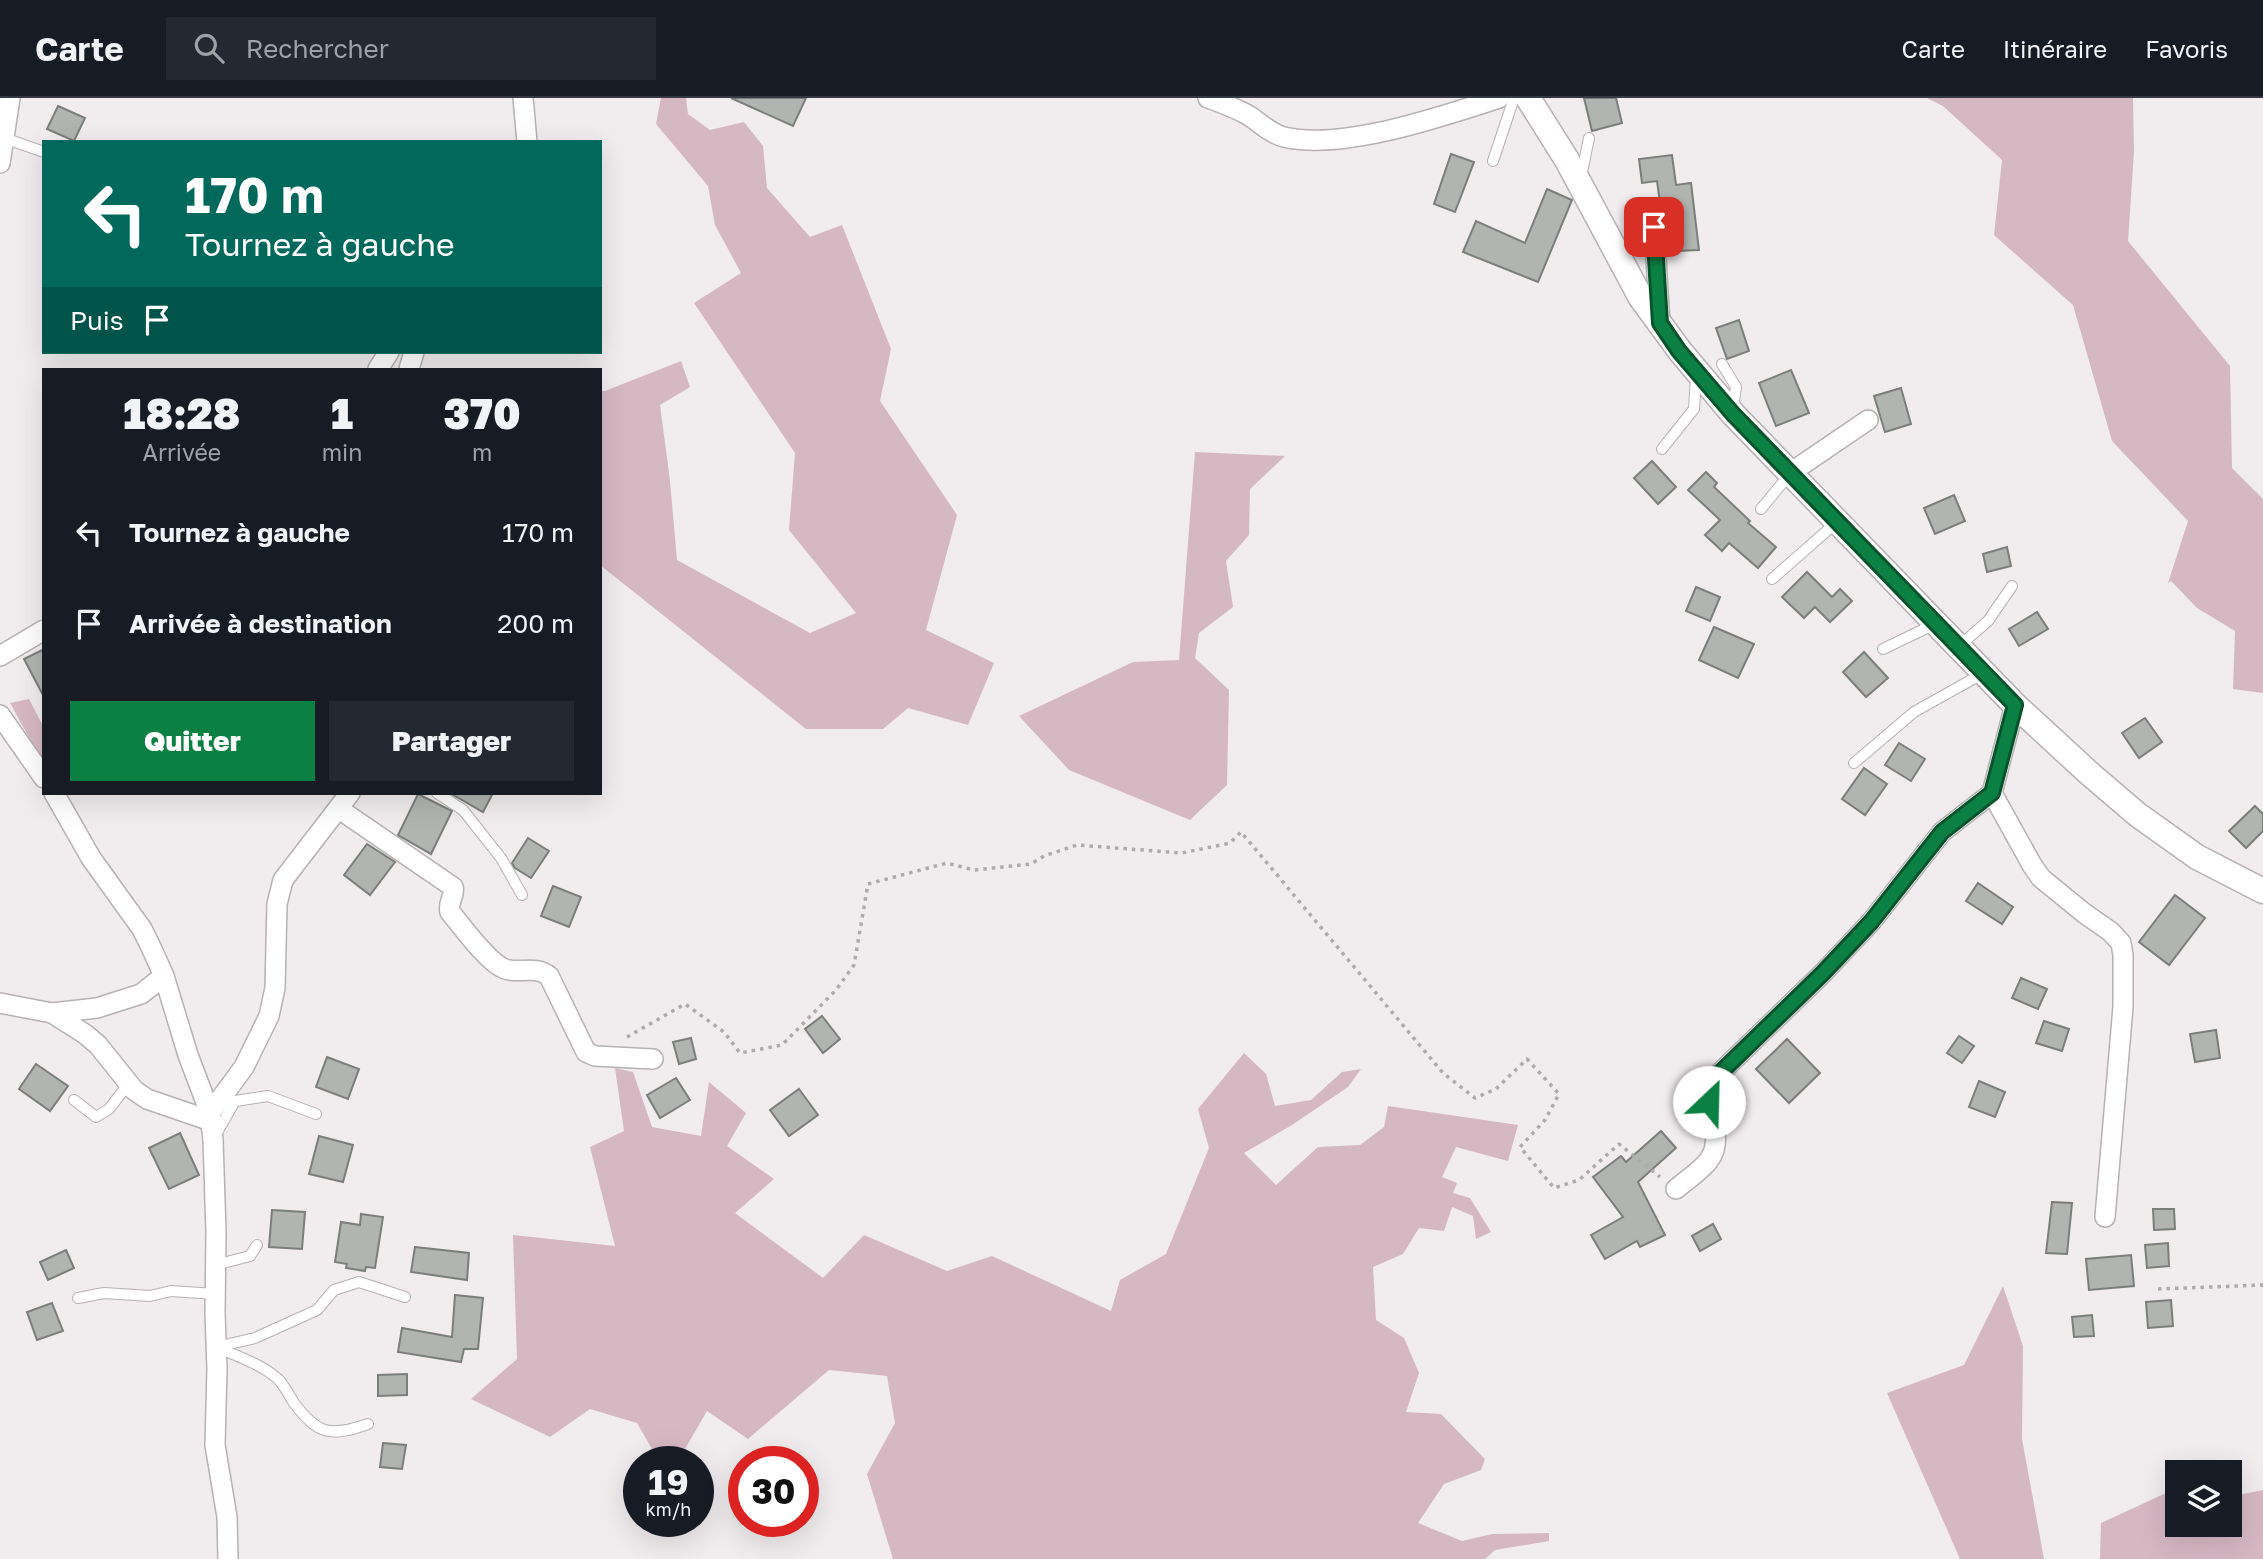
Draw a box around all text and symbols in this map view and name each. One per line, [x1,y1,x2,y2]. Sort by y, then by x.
search box [166,17,656,80]
text: Carte [35,29,124,68]
icon: search [190,29,228,67]
text: Rechercher [246,33,389,64]
text: Carte [1902,34,1965,63]
text: Itinéraire [2003,34,2107,63]
text: Favoris [2145,34,2228,63]
text: 170 m [185,165,324,224]
icon: left [70,168,161,259]
pin [1624,197,1684,257]
icon: arrive [1635,208,1673,246]
text: Tournez à gauche [185,225,454,263]
icon: arrive [138,301,176,339]
text: Puis [70,305,124,336]
text: 18:28 [123,388,240,438]
text: 1 [331,388,353,438]
text: 370 [444,388,521,438]
text: Arrivée [143,438,221,466]
text: min [322,438,362,466]
text: m [472,438,492,466]
icon: left [70,514,108,552]
text: Tournez à gauche [129,517,350,548]
text: 170 m [502,517,574,548]
icon: arrive [70,605,108,643]
text: Arrivée à destination [129,608,392,639]
text: 200 m [497,608,574,639]
button: Quitter [70,701,315,781]
button: Partager [329,701,574,781]
position arrow [1672,1065,1746,1139]
speed limit sign: 30 [728,1446,819,1537]
map controls [2165,1460,2242,1537]
button: layers [2165,1460,2242,1537]
text: 19 [648,1461,689,1503]
text: km/h [646,1498,691,1520]

